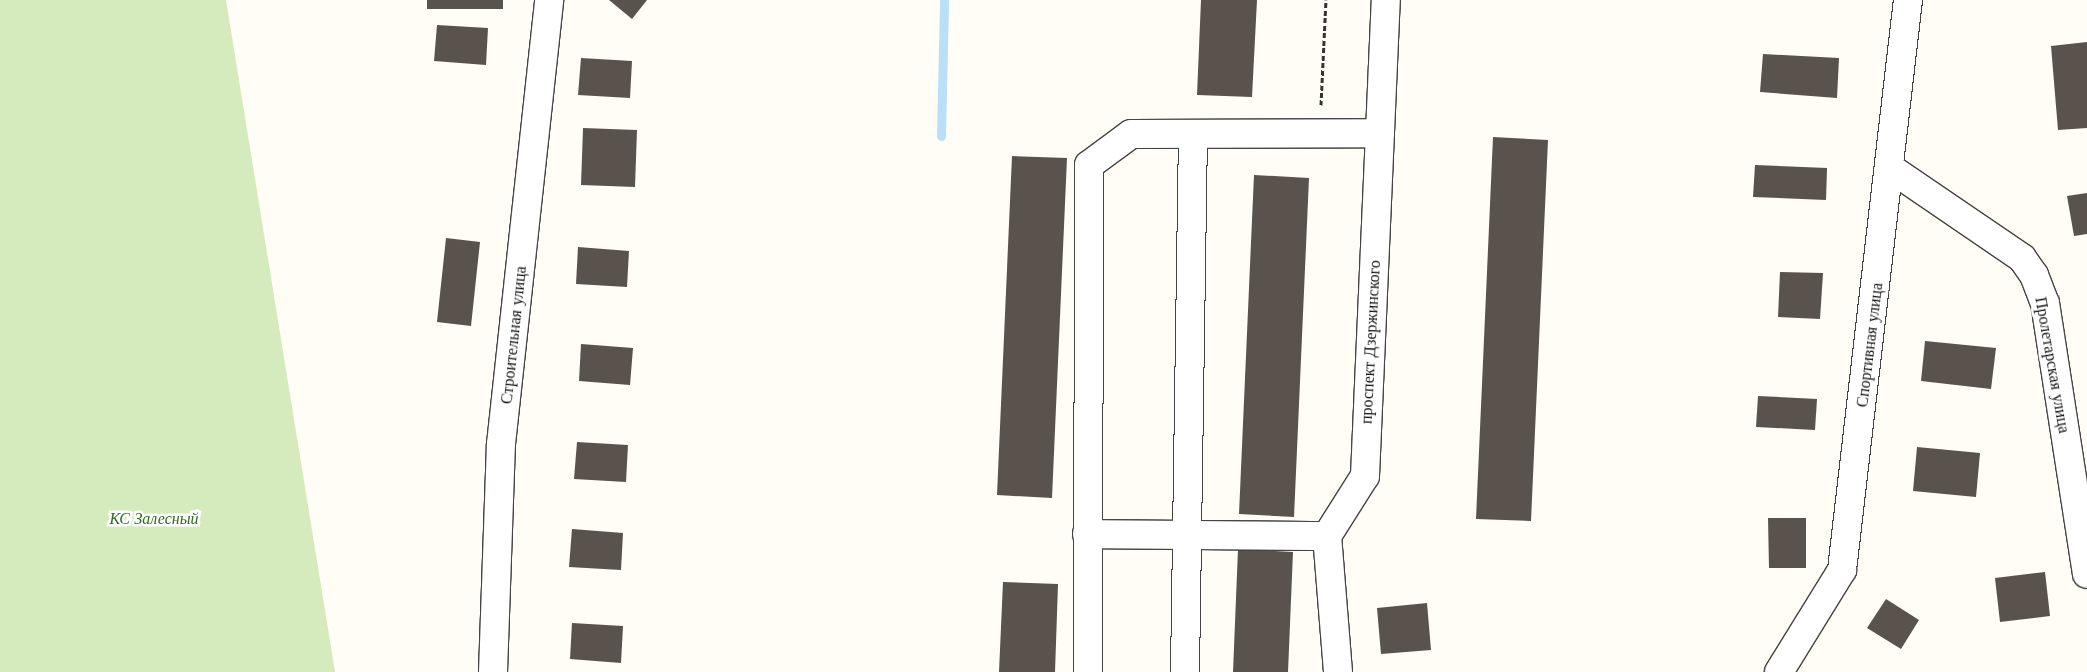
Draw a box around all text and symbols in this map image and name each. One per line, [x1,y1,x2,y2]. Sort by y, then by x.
street label: проспект Дзержинского [1356,260,1384,424]
street label: Строительная улица [496,265,530,405]
street label: Спортивная улица [1852,282,1886,408]
street label: Пролетарская улица [2032,295,2074,435]
park label: КС Залесный [109,508,199,528]

